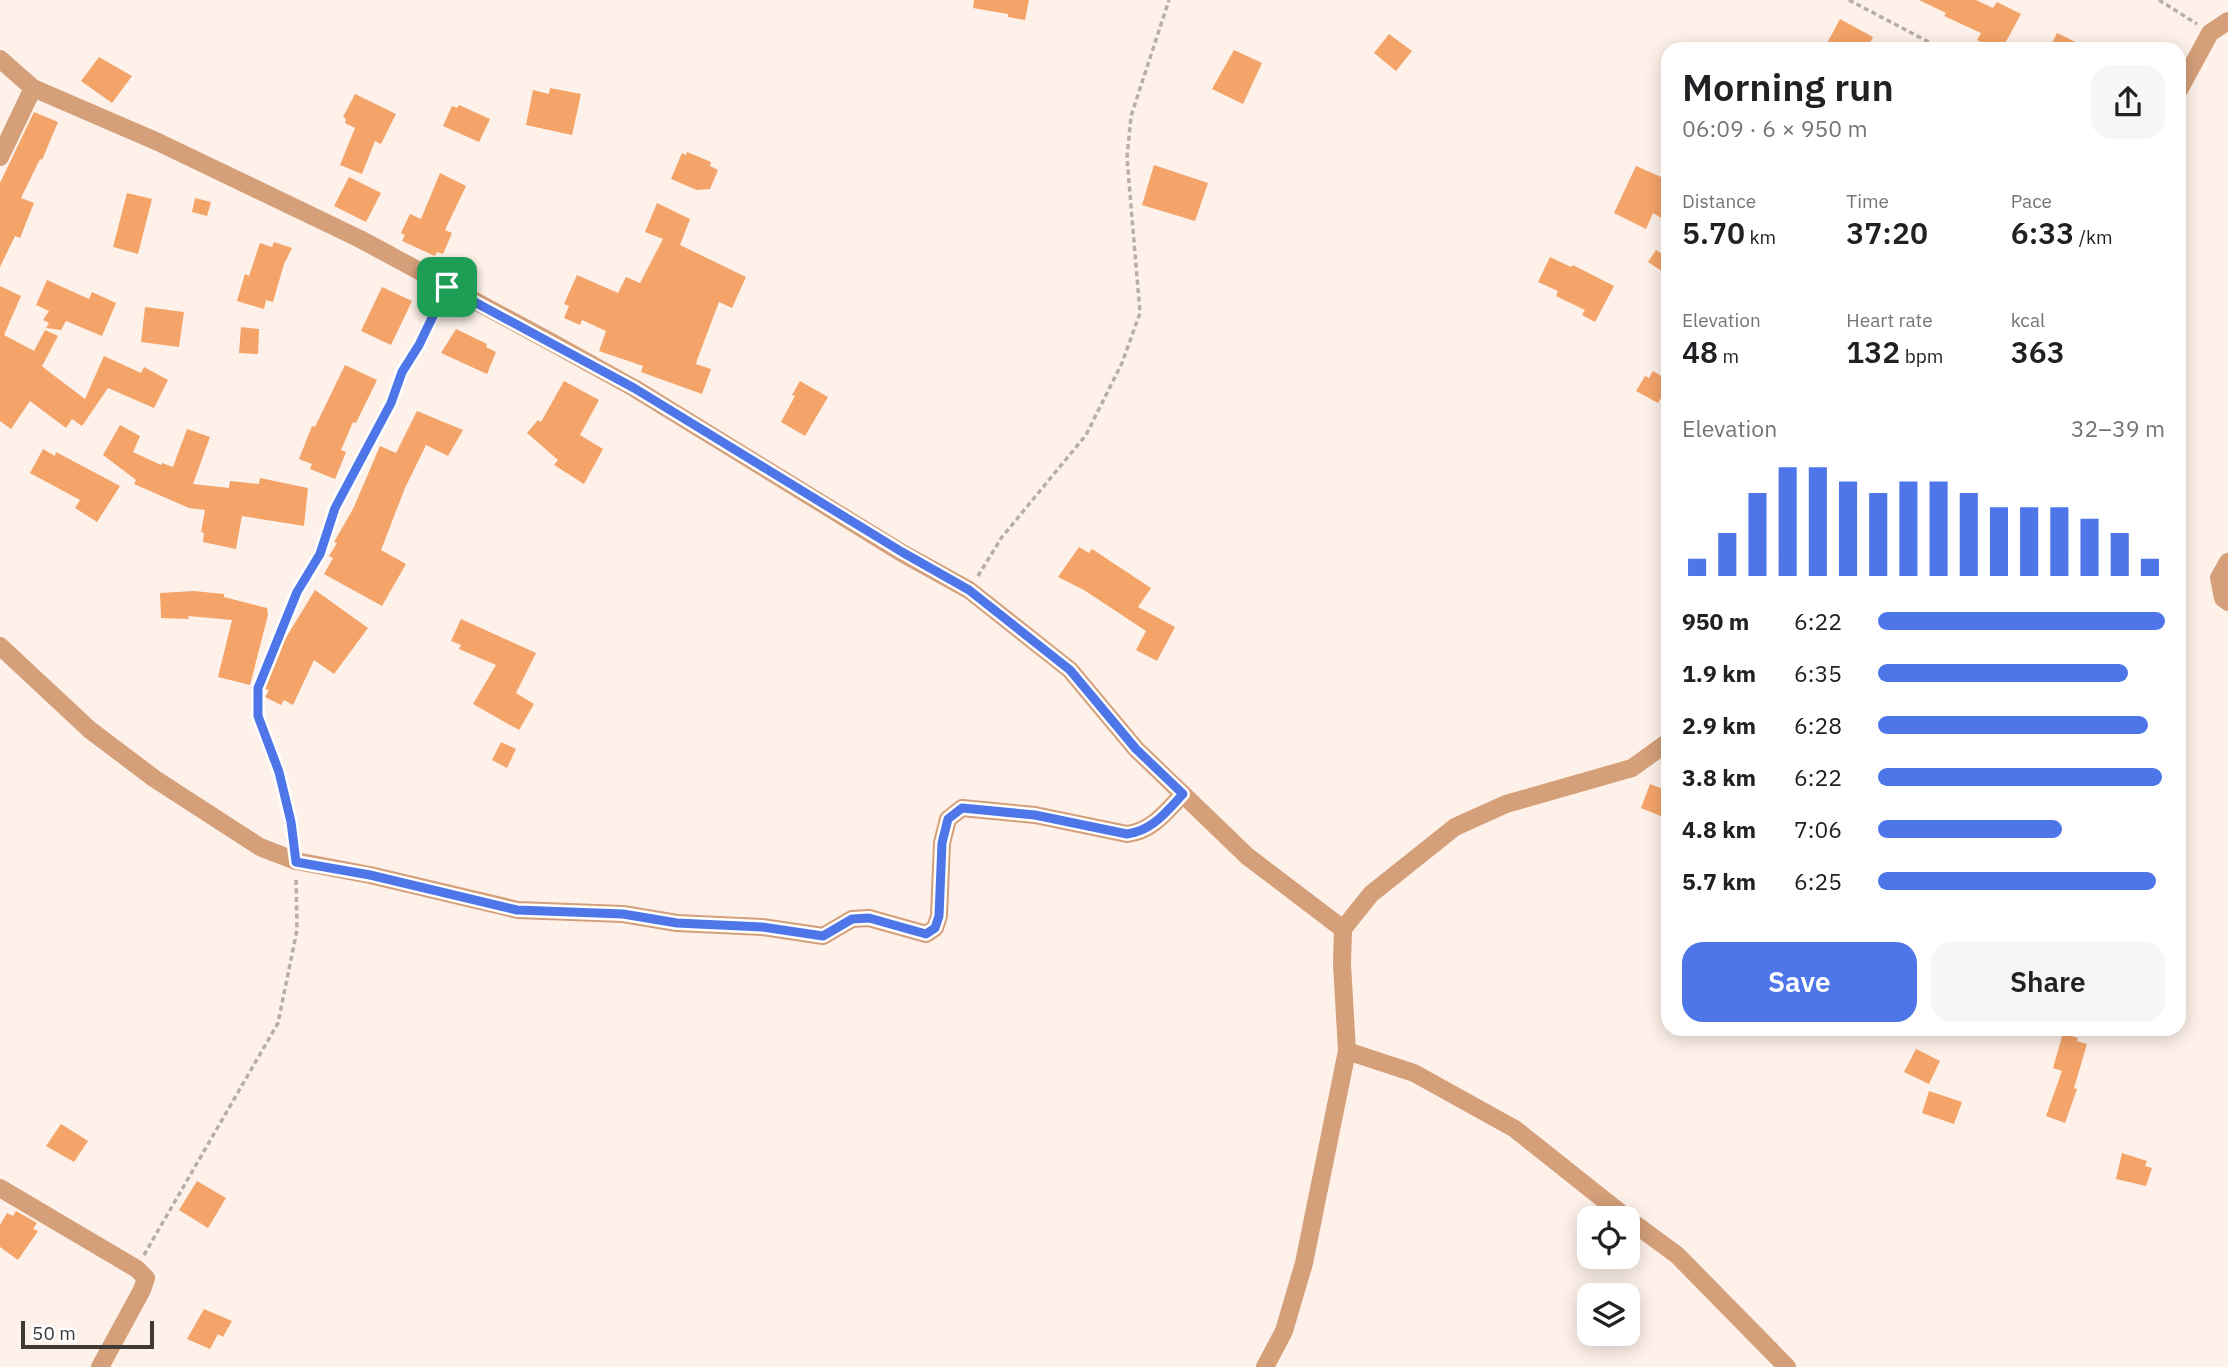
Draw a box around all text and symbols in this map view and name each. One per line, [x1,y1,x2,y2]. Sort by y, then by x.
text: Morning run [1682,62,1894,111]
button: share [2091,65,2165,139]
text: 06:09 · 6 × 950 m [1682,113,1868,143]
text: Distance [1682,189,1756,213]
text: Time [1846,189,1889,213]
text: Pace [2011,189,2052,213]
text: 5.70 [1682,213,1745,252]
text: 37:20 [1846,213,1928,252]
text: 6:33 [2011,213,2074,252]
text: km [1745,225,1776,249]
text: /km [2074,225,2113,249]
pin [417,257,477,317]
icon: arrive [428,268,466,306]
text: Elevation [1682,308,1761,332]
text: Heart rate [1846,308,1933,332]
text: kcal [2011,308,2045,332]
text: 48 [1682,332,1718,371]
text: 132 [1846,332,1900,371]
text: 363 [2011,332,2065,371]
text: m [1718,344,1739,368]
text: bpm [1900,344,1943,368]
text: Elevation [1682,413,1777,443]
text: 32–39 m [2071,413,2165,443]
text: 950 m [1682,606,1749,636]
text: 6:22 [1794,606,1842,636]
text: 1.9 km [1682,658,1756,688]
text: 6:35 [1794,658,1842,688]
text: 2.9 km [1682,710,1756,740]
text: 6:28 [1794,710,1842,740]
text: 3.8 km [1682,762,1756,792]
text: 6:22 [1794,762,1842,792]
text: 4.8 km [1682,814,1756,844]
text: 7:06 [1794,814,1842,844]
text: 5.7 km [1682,866,1756,896]
text: 6:25 [1794,866,1842,896]
button: Save [1682,942,1917,1022]
button: Share [1931,942,2165,1022]
map controls [1577,1206,1640,1346]
button: locate [1577,1206,1640,1269]
button: layers [1577,1283,1640,1346]
scale bar [21,1318,154,1350]
text: 50 m [32,1321,76,1345]

